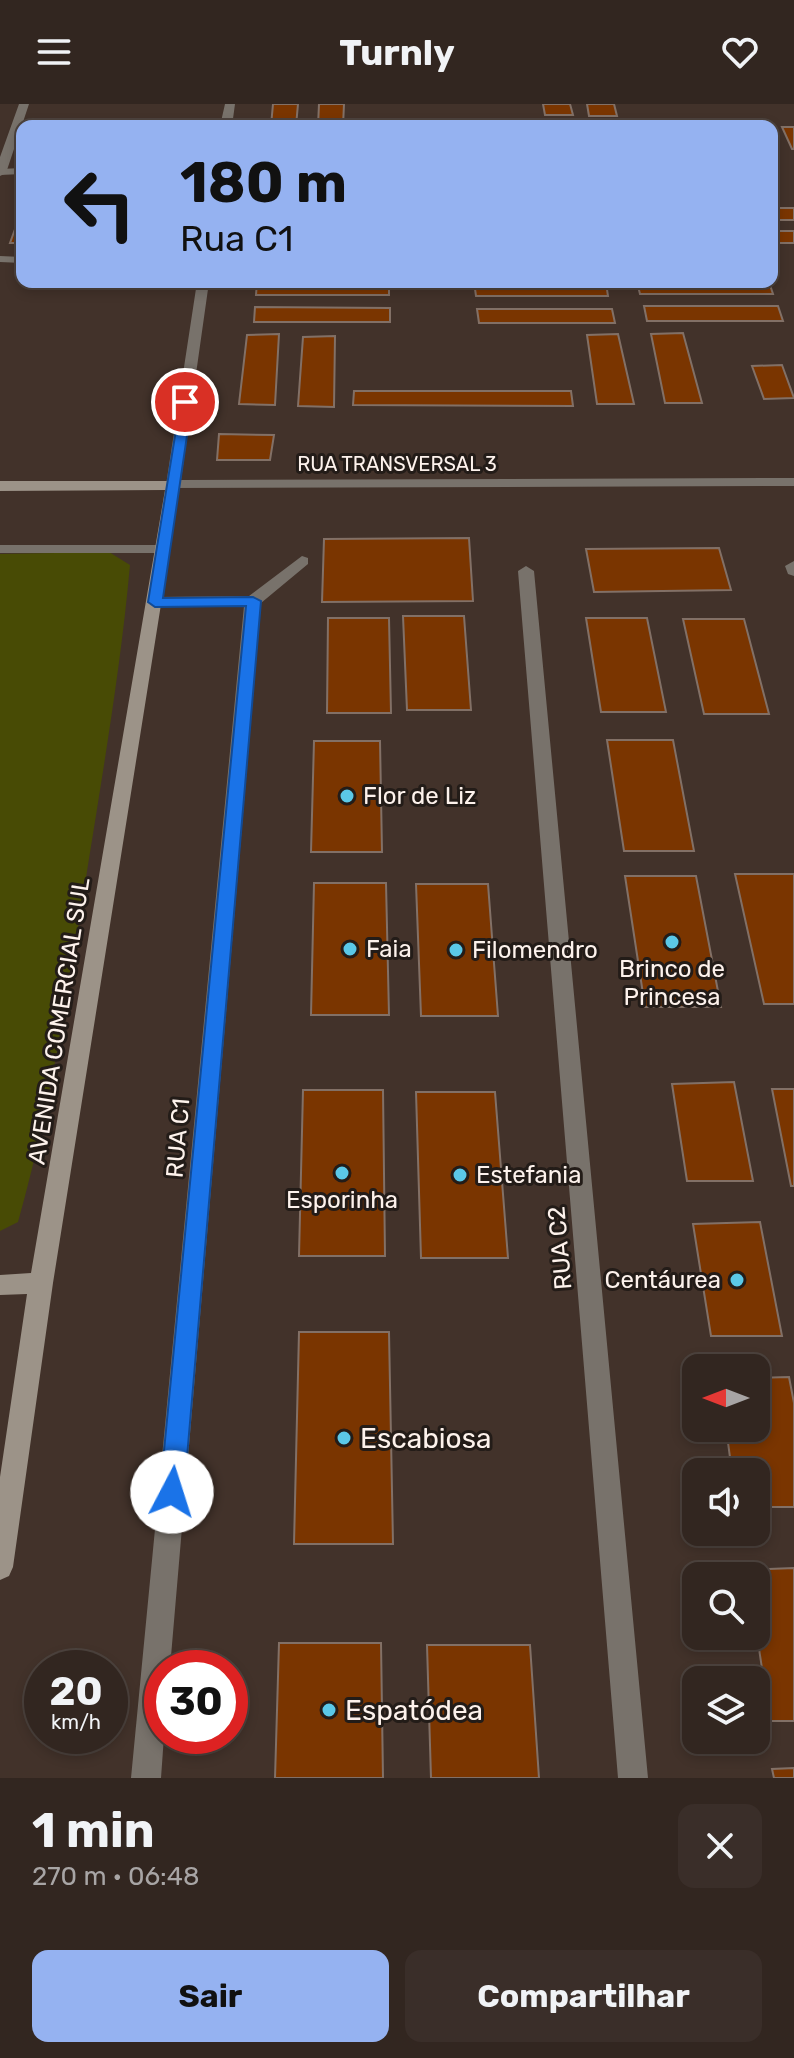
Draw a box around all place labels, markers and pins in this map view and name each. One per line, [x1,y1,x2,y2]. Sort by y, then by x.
pin [151,368,219,436]
place label: Flor de Liz [363,782,476,810]
marker: Flor de Liz [338,787,356,805]
marker: Brinco de Princesa [663,933,681,951]
place label: Faia [366,935,412,963]
place label: Filomendro [472,936,598,964]
marker: Faia [341,940,359,958]
marker: Filomendro [447,941,465,959]
place label: Brinco de Princesa [619,955,725,1011]
place label: Estefania [476,1161,581,1189]
marker: Esporinha [333,1164,351,1182]
marker: Estefania [451,1166,469,1184]
place label: Esporinha [286,1186,398,1214]
place label: Centáurea [605,1266,721,1294]
marker: Centáurea [728,1271,746,1289]
place label: Escabiosa [360,1422,491,1455]
marker: Escabiosa [335,1429,353,1447]
place label: Espatódea [345,1694,483,1727]
marker: Espatódea [320,1701,338,1719]

